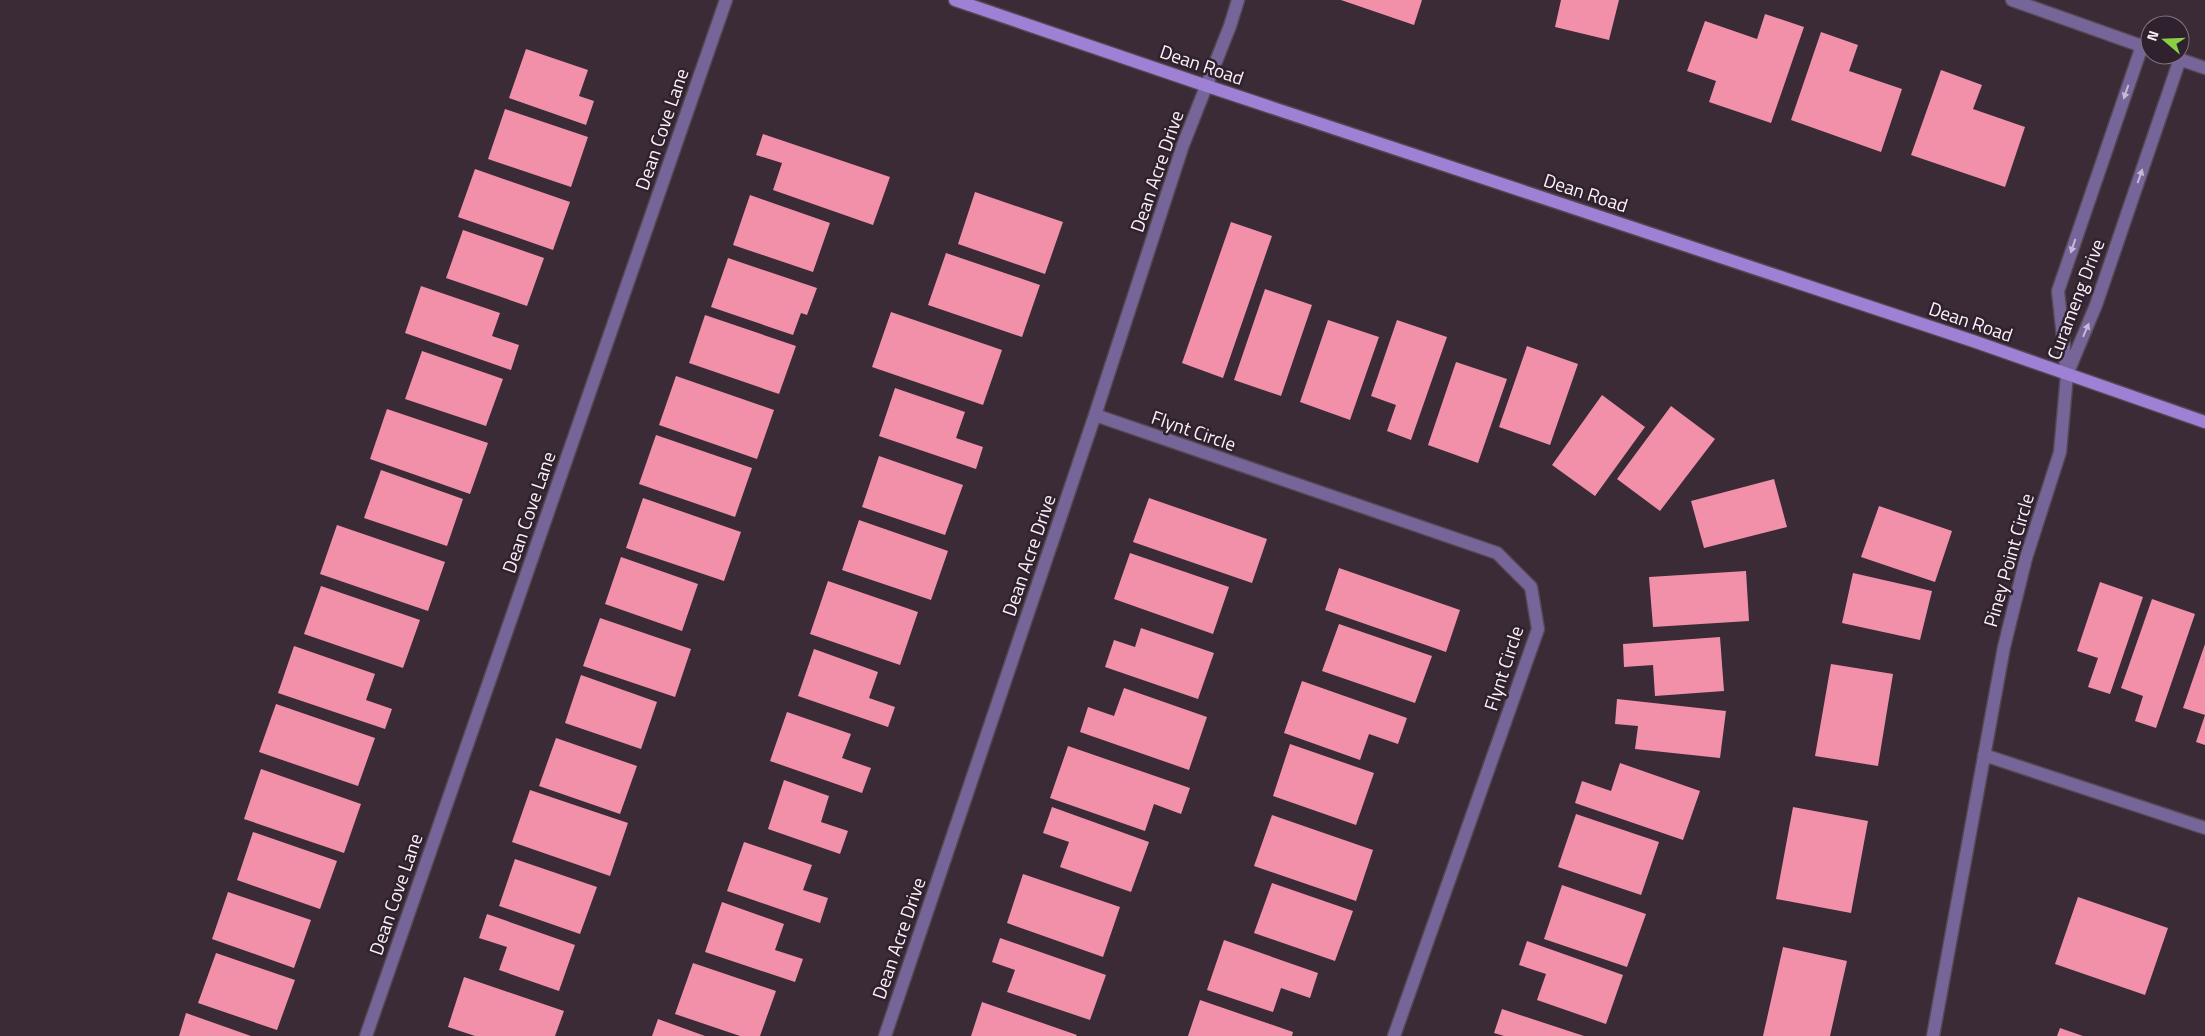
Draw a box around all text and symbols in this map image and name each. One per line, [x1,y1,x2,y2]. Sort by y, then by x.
north arrow [2140,15,2190,65]
text: N [2141,28,2164,44]
street label: Dean Road [1156,36,1248,92]
street label: Dean Cove Lane [627,64,695,194]
one-way arrow [2122,85,2129,100]
street label: Dean Acre Drive [1122,106,1190,236]
street label: Dean Road [1540,165,1632,219]
one-way arrow [2137,169,2144,184]
street label: Curameng Drive [2039,234,2111,364]
one-way arrow [2069,239,2077,254]
street label: Dean Road [1925,293,2017,349]
one-way arrow [2082,322,2090,337]
street label: Flynt Circle [1148,402,1240,458]
street label: Dean Cove Lane [494,447,562,577]
street label: Dean Acre Drive [994,490,1062,620]
street label: Piney Point Circle [1975,490,2041,630]
street label: Flynt Circle [1476,622,1530,714]
street label: Dean Cove Lane [361,829,429,959]
street label: Dean Acre Drive [864,873,932,1003]

